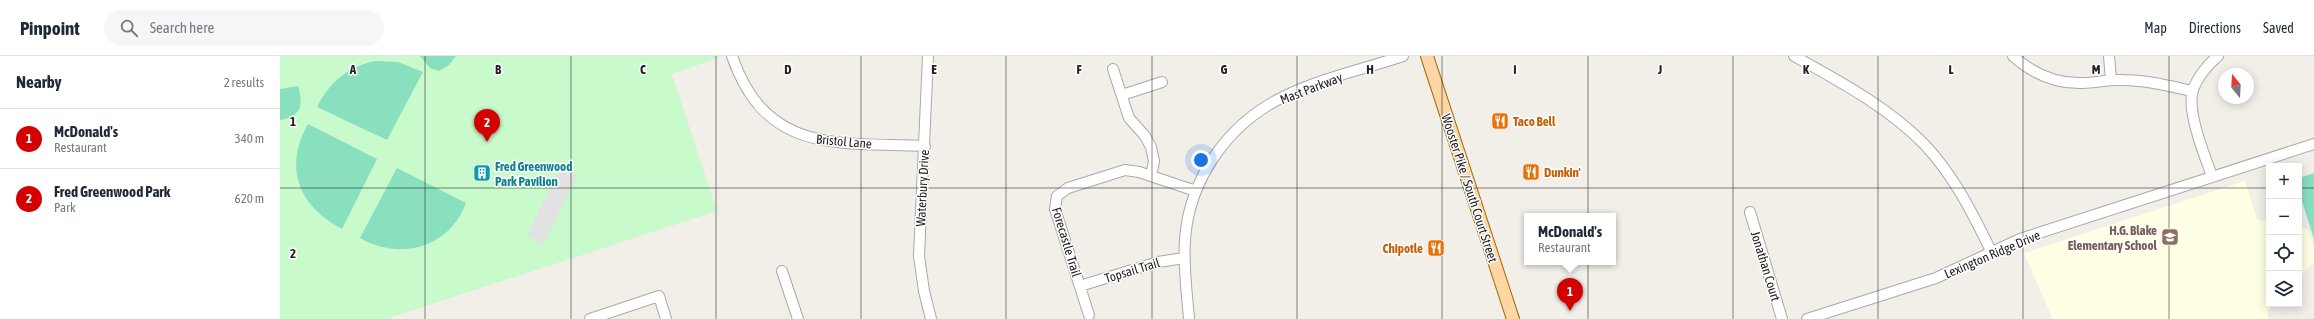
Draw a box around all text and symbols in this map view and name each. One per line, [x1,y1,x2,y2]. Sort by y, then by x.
search box [104,10,384,46]
text: Pinpoint [20,17,80,39]
icon: search [118,17,140,39]
text: Search here [150,19,214,36]
text: Map [2144,20,2167,36]
text: Directions [2189,20,2241,36]
text: Saved [2263,20,2294,36]
text: A [349,62,357,77]
text: B [495,62,502,77]
text: C [640,62,646,77]
text: D [784,62,792,77]
text: E [931,62,937,77]
text: F [1076,62,1082,77]
text: G [1221,62,1228,77]
text: H [1366,62,1374,77]
text: I [1513,62,1517,77]
text: J [1657,62,1662,77]
text: K [1803,62,1810,77]
text: L [1948,62,1954,77]
text: M [2092,62,2101,77]
north arrow [2218,68,2254,104]
street label: Mast Parkway [1278,69,1345,107]
text: Nearby [16,72,62,92]
text: 2 results [224,75,264,90]
pin: 2 [474,109,500,142]
restaurant icon: Taco Bell [1490,111,1510,131]
street label: Wooster Pike / South Court Street [1438,112,1501,264]
text: 1 [290,114,296,129]
place label: Taco Bell [1513,114,1556,129]
text: McDonald's [54,123,118,140]
text: 1 [26,131,32,146]
text: 340 m [235,131,264,146]
street label: Bristol Lane [816,132,873,151]
text: Restaurant [54,140,107,155]
street label: Waterbury Drive [913,149,932,227]
your location [1191,150,1211,170]
place label: Fred Greenwood Park Pavilion [495,159,572,189]
restaurant icon: Dunkin' [1521,162,1541,182]
building icon: Fred Greenwood Park Pavilion [472,163,492,183]
map controls [2266,163,2302,307]
button: + [2266,163,2302,199]
place label: Dunkin' [1544,165,1581,180]
text: Fred Greenwood Park [54,183,170,200]
text: 2 [26,191,32,206]
text: 620 m [235,191,264,206]
button: − [2266,199,2302,235]
text: Park [54,200,76,215]
street label: Forecastle Trail [1049,206,1084,279]
popup [1524,213,1616,265]
text: McDonald's [1538,223,1602,240]
place label: H.G. Blake Elementary School [2068,223,2158,253]
street label: Lexington Ridge Drive [1942,227,2042,281]
school or university icon: H.G. Blake Elementary School [2160,227,2180,247]
street label: Jonathan Court [1748,229,1783,303]
button: locate [2266,235,2302,271]
restaurant icon: Chipotle [1426,238,1446,258]
text: Restaurant [1538,240,1591,255]
place label: Chipotle [1383,241,1423,256]
text: 2 [290,246,296,261]
street label: Topsail Trail [1103,255,1162,286]
button: layers [2266,271,2302,307]
pin: 1 [1557,278,1583,311]

